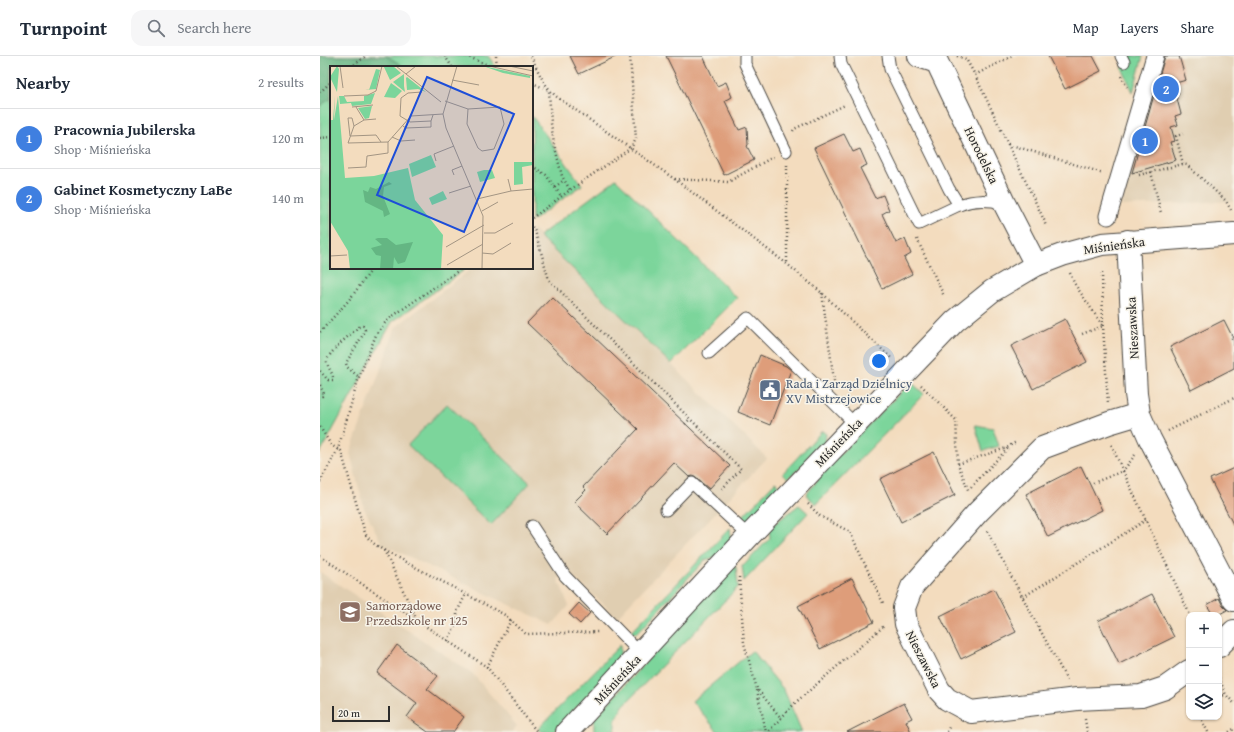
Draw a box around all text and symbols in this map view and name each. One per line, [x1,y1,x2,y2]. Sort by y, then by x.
search box [131,10,411,46]
text: Turnpoint [20,14,107,42]
icon: search [145,17,167,39]
text: Search here [177,17,251,38]
text: Map [1073,18,1099,38]
text: Layers [1121,18,1159,38]
text: Share [1181,18,1214,38]
inset map [330,66,533,269]
text: Nearby [16,70,70,95]
text: 2 results [258,73,304,92]
pin: 2 [1153,74,1179,104]
text: Pracownia Jubilerska [54,119,195,140]
street label: Horodelska [959,123,1004,188]
pin: 1 [1132,126,1158,156]
text: 1 [26,129,32,148]
text: 120 m [272,129,304,148]
text: Shop · Miśnieńska [54,140,151,159]
text: Gabinet Kosmetyczny LaBe [54,179,232,200]
text: 2 [26,189,32,208]
text: 140 m [272,189,304,208]
text: Shop · Miśnieńska [54,200,151,219]
street label: Miśnieńska [1082,232,1147,259]
street label: Nieszawska [1121,296,1144,360]
your location [869,351,889,371]
place label: Rada i Zarząd Dzielnicy XV Mistrzejowice [786,374,913,408]
public building icon: Rada i Zarząd Dzielnicy XV Mistrzejowice [757,377,783,403]
street label: Miśnieńska [810,413,867,471]
place label: Samorządowe Przedszkole nr 125 [366,596,468,630]
school or university icon: Samorządowe Przedszkole nr 125 [337,599,363,625]
map controls [1186,612,1222,720]
button: + [1186,612,1222,648]
street label: Nieszawska [901,627,947,692]
button: − [1186,648,1222,684]
street label: Miśnieńska [589,650,646,708]
button: layers [1186,684,1222,720]
scale bar [332,704,390,723]
text: 20 m [338,705,360,721]

